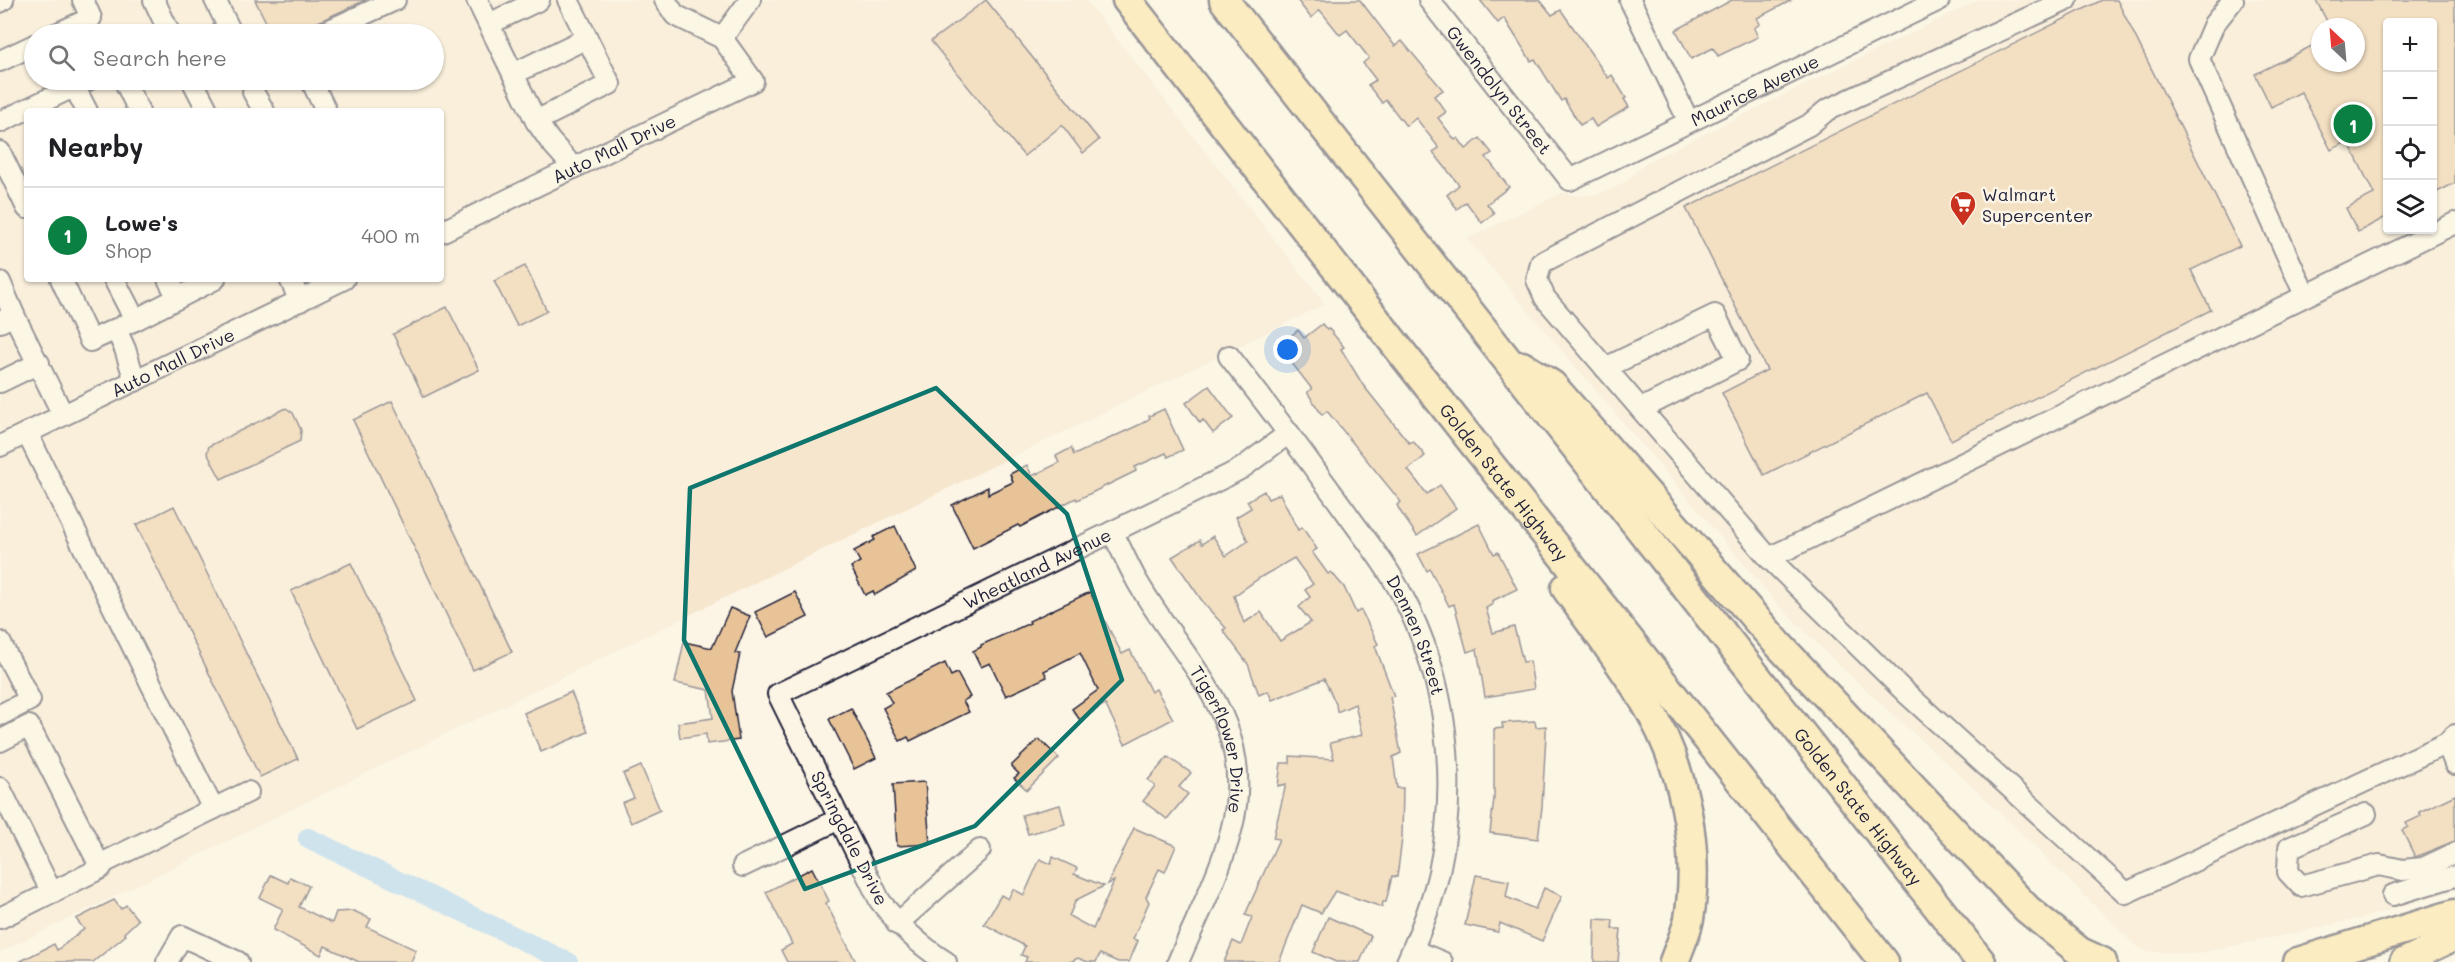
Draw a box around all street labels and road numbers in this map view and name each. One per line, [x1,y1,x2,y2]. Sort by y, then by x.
street label: Gwendolyn Street [1441,20,1557,159]
street label: Maurice Avenue [1686,49,1823,131]
street label: Auto Mall Drive [548,108,680,189]
street label: Auto Mall Drive [107,322,239,402]
street label: Golden State Highway [1434,398,1574,566]
street label: Wheatland Avenue [959,522,1115,614]
street label: Dennen Street [1381,570,1450,697]
street label: Tigerflower Drive [1185,661,1249,815]
street label: Golden State Highway [1789,722,1928,890]
street label: Springdale Drive [806,767,894,909]

